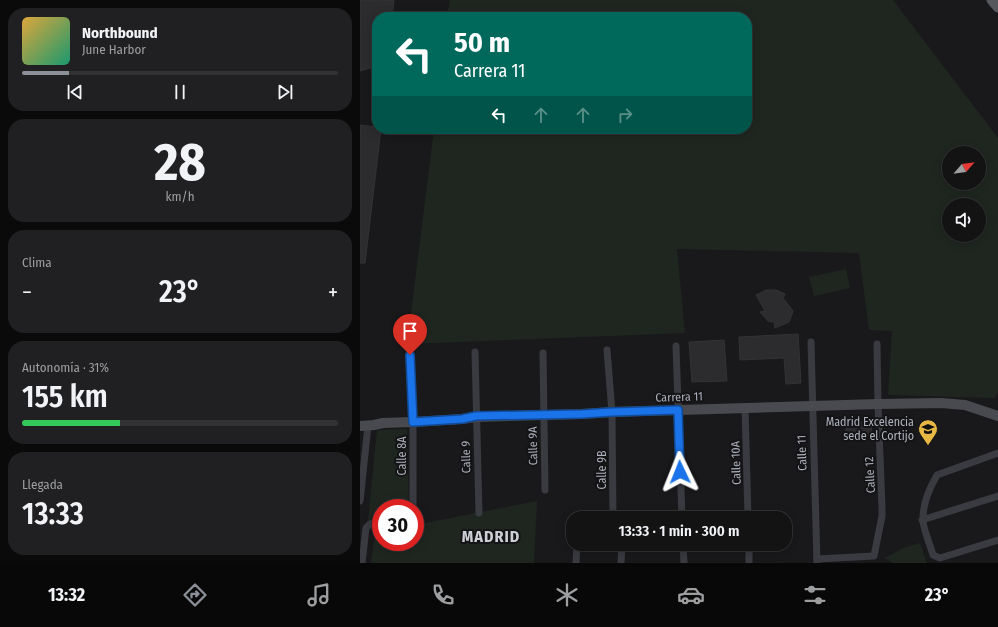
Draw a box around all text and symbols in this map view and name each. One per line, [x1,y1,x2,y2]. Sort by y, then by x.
text: Northbound [82,24,158,42]
text: 50 m [454,26,510,59]
icon: left [388,28,440,80]
text: June Harbor [82,42,146,57]
text: Carrera 11 [454,60,525,82]
icon: previous [64,81,86,103]
icon: pause [169,81,191,103]
icon: next [274,81,296,103]
icon: left [488,104,510,126]
icon: ahead [530,104,552,126]
icon: ahead [572,104,594,126]
icon: right [614,104,636,126]
text: 28 [154,131,206,194]
north arrow [942,146,986,190]
map controls [942,146,986,242]
text: km/h [166,189,195,204]
button: sound [942,198,986,242]
text: Clima [22,255,52,270]
text: 23° [159,274,201,310]
text: − [22,279,32,306]
text: + [328,279,338,306]
pin [393,314,427,355]
icon: arrive [399,320,421,342]
text: Autonomía · 31% [22,360,109,375]
text: 155 km [22,379,108,415]
street label: Carrera 11 [655,389,703,405]
place label: Madrid Excelencia sede el Cortijo [826,415,914,443]
school or university icon: Madrid Excelencia sede el Cortijo [917,418,939,446]
street label: Calle 9A [526,426,540,466]
street label: Calle 11 [794,435,810,471]
street label: Calle 8A [395,436,409,476]
street label: Calle 9 [459,440,473,473]
street label: Calle 10A [728,440,744,485]
street label: Calle 9B [595,450,609,490]
position arrow [659,451,701,493]
street label: Calle 12 [862,456,878,494]
text: Llegada [22,477,63,492]
text: 13:33 [22,496,84,532]
speed limit sign: 30 [372,499,424,551]
text: 13:33 · 1 min · 300 m [618,522,740,540]
district label: MADRID [462,527,520,546]
icon: directions [181,581,209,609]
icon: music [305,581,333,609]
icon: phone [429,581,457,609]
icon: climate [553,581,581,609]
icon: car [677,581,705,609]
icon: filters [801,581,829,609]
text: 13:32 [48,584,85,606]
text: 23° [925,584,950,606]

